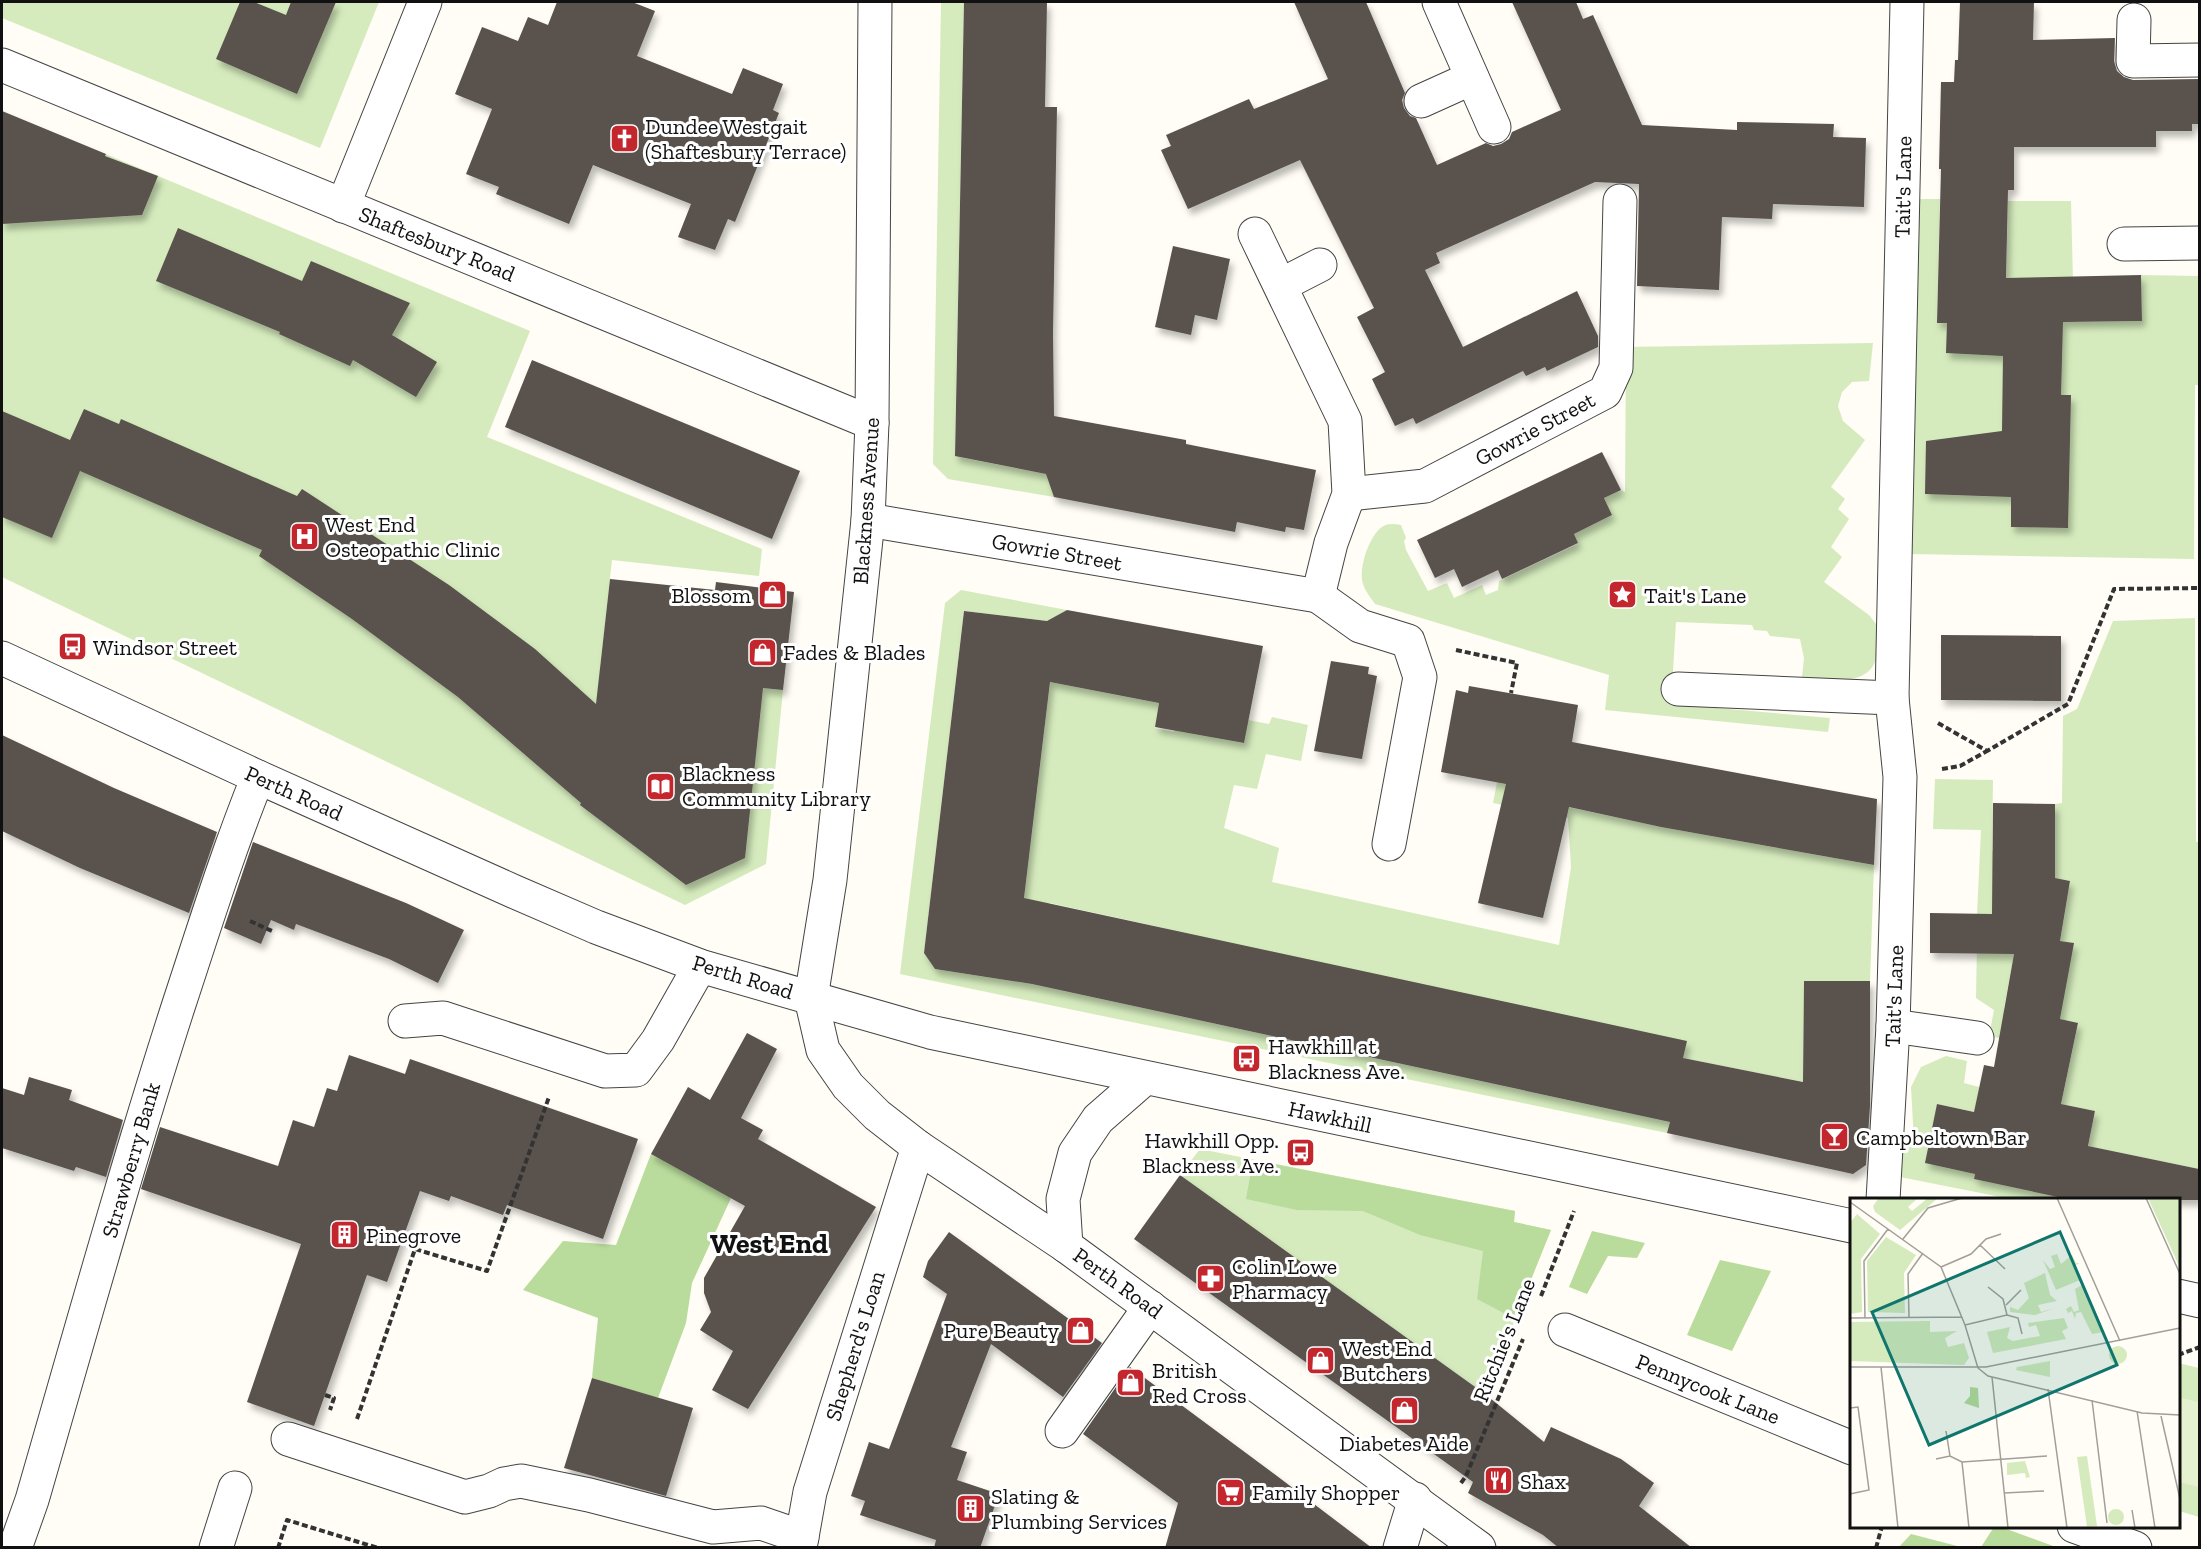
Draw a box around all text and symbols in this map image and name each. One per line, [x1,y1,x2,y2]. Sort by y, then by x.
place label: Dundee Westgait (Shaftesbury Terrace) [645,113,846,165]
church icon: Dundee Westgait (Shaftesbury Terrace) [608,123,640,155]
street label: Tait's Lane [1889,136,1917,238]
street label: Shaftesbury Road [355,200,519,288]
street label: Gowrie Street [1470,386,1600,472]
street label: Blackness Avenue [847,417,885,585]
place label: West End Osteopathic Clinic [325,511,500,563]
hospital icon: West End Osteopathic Clinic [288,521,320,553]
street label: Gowrie Street [990,527,1125,577]
shop icon: Blossom [756,579,788,611]
place icon: Tait's Lane [1607,579,1639,611]
place label: Blossom [671,582,751,609]
place label: Tait's Lane [1644,582,1746,609]
bus stop icon: Windsor Street [56,631,88,663]
place label: Windsor Street [93,634,238,661]
shop icon: Fades & Blades [746,636,778,668]
place label: Fades & Blades [783,639,925,666]
street label: Perth Road [241,759,347,827]
place label: Blackness Community Library [682,760,871,812]
library icon: Blackness Community Library [645,770,677,802]
street label: Tait's Lane [1879,944,1909,1048]
street label: Perth Road [689,949,797,1005]
place label: Hawkhill at Blackness Ave. [1268,1033,1405,1085]
bus stop icon: Hawkhill at Blackness Ave. [1231,1043,1263,1075]
street label: Strawberry Bank [96,1079,166,1241]
street label: Hawkhill [1286,1095,1374,1139]
bar icon: Campbeltown Bar [1819,1121,1851,1153]
place label: Campbeltown Bar [1856,1124,2027,1151]
place label: Hawkhill Opp. Blackness Ave. [1142,1127,1279,1179]
bus stop icon: Hawkhill Opp. Blackness Ave. [1284,1137,1316,1169]
inset map [1850,1198,2180,1528]
building icon: Pinegrove [329,1219,361,1251]
place label: Pinegrove [366,1222,461,1249]
district label: West End [710,1227,828,1260]
street label: Perth Road [1068,1241,1168,1325]
place label: Colin Lowe Pharmacy [1232,1253,1337,1305]
pharmacy icon: Colin Lowe Pharmacy [1195,1263,1227,1295]
street label: Shepherd's Loan [819,1267,891,1424]
street label: Ritchie's Lane [1467,1274,1541,1406]
shop icon: Pure Beauty [1064,1314,1096,1346]
place label: Pure Beauty [943,1317,1060,1344]
place label: West End Butchers [1342,1335,1432,1387]
shop icon: West End Butchers [1305,1345,1337,1377]
street label: Pennycook Lane [1632,1348,1784,1430]
place label: British Red Cross [1152,1357,1247,1409]
shop icon: British Red Cross [1115,1367,1147,1399]
shop icon: Diabetes Aide [1388,1395,1420,1427]
place label: Diabetes Aide [1339,1430,1469,1457]
restaurant icon: Shax [1483,1465,1515,1497]
place label: Shax [1520,1468,1566,1495]
supermarket icon: Family Shopper [1215,1476,1247,1508]
place label: Family Shopper [1252,1479,1400,1506]
place label: Slating & Plumbing Services [991,1483,1167,1535]
building icon: Slating & Plumbing Services [954,1493,986,1525]

